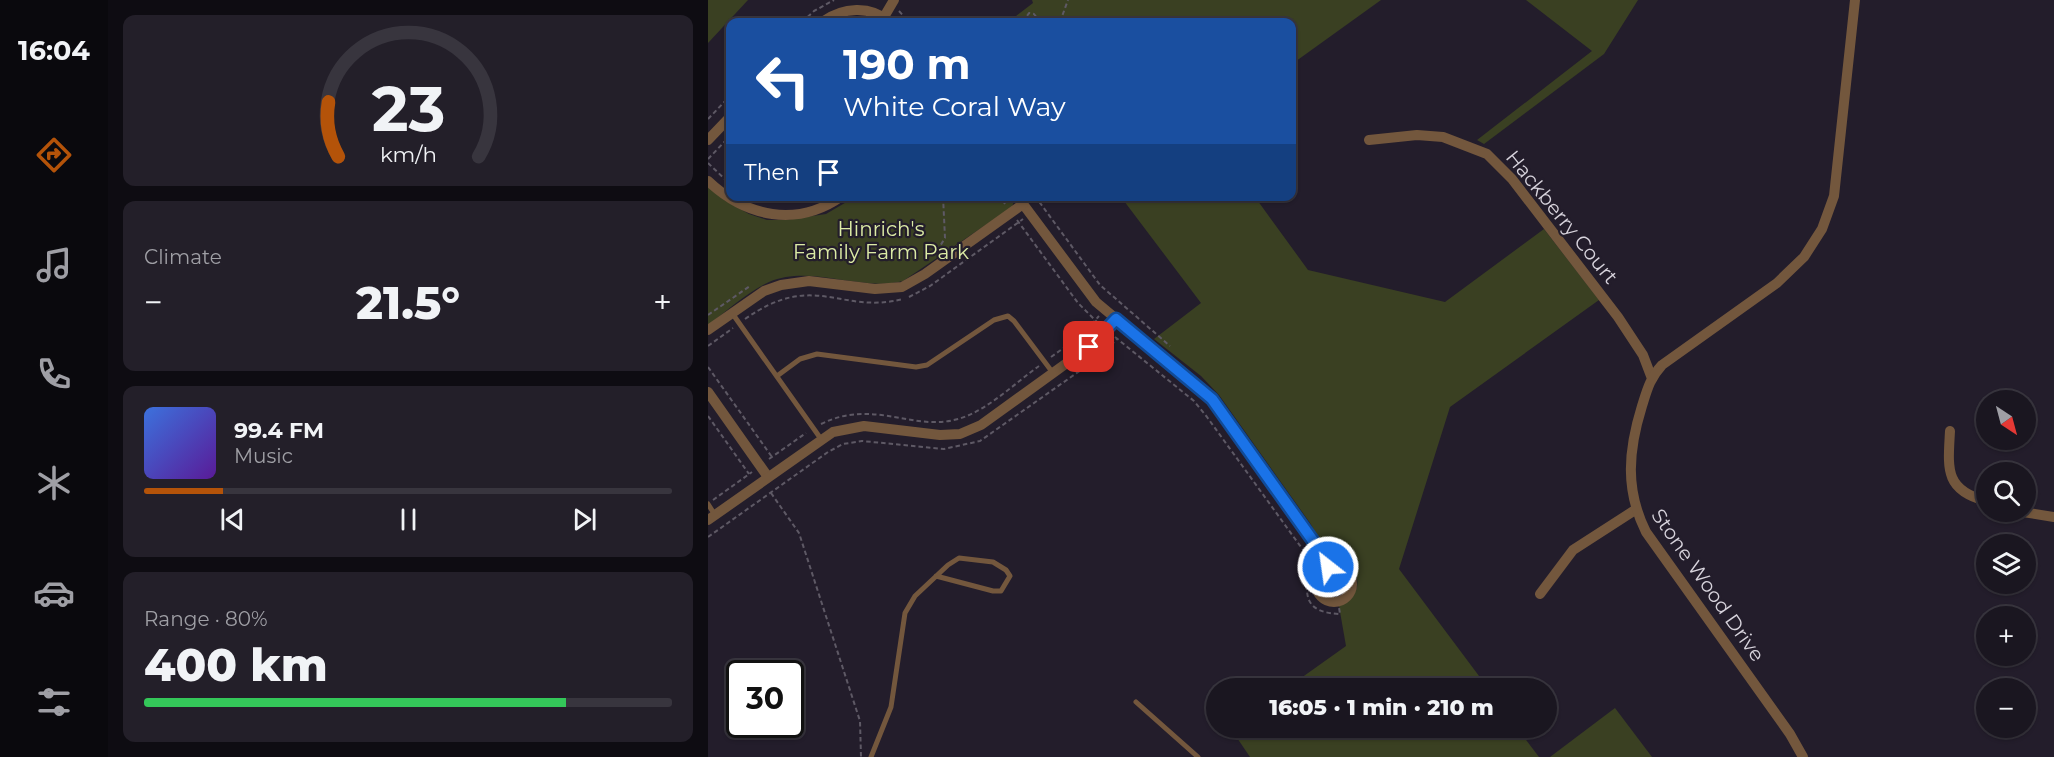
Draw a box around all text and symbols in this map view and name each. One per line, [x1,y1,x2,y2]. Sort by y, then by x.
text: 16:04 [18,34,90,67]
text: 190 m [843,38,971,90]
icon: left [744,42,822,120]
text: 23 [371,71,445,147]
text: White Coral Way [843,90,1066,123]
icon: directions [33,134,75,176]
text: km/h [379,142,437,168]
street label: Hackberry Court [1501,145,1623,289]
icon: arrive [812,156,845,189]
text: Then [744,159,800,186]
park label: Hinrich's Family Farm Park [793,217,969,264]
icon: music [33,244,75,286]
text: Climate [144,245,222,269]
text: 21.5° [356,275,460,330]
text: − [144,282,163,322]
text: + [653,282,672,322]
pin [1063,321,1114,372]
icon: arrive [1072,330,1105,363]
icon: phone [33,353,75,395]
north arrow [1976,390,2036,450]
map controls [1976,390,2036,738]
text: 99.4 FM [234,417,324,444]
text: Music [234,444,293,468]
icon: climate [33,462,75,504]
button: search [1976,462,2036,522]
icon: previous [216,503,249,536]
icon: pause [392,503,425,536]
icon: next [568,503,601,536]
street label: Stone Wood Drive [1646,504,1770,666]
button: layers [1976,534,2036,594]
position arrow [1296,535,1360,599]
icon: car [33,572,75,614]
button: + [1976,606,2036,666]
text: Range · 80% [144,607,268,631]
text: 400 km [144,637,328,692]
speed limit sign: 30 [726,660,804,738]
button: − [1976,678,2036,738]
icon: filters [33,681,75,723]
text: 16:05 · 1 min · 210 m [1269,694,1494,721]

